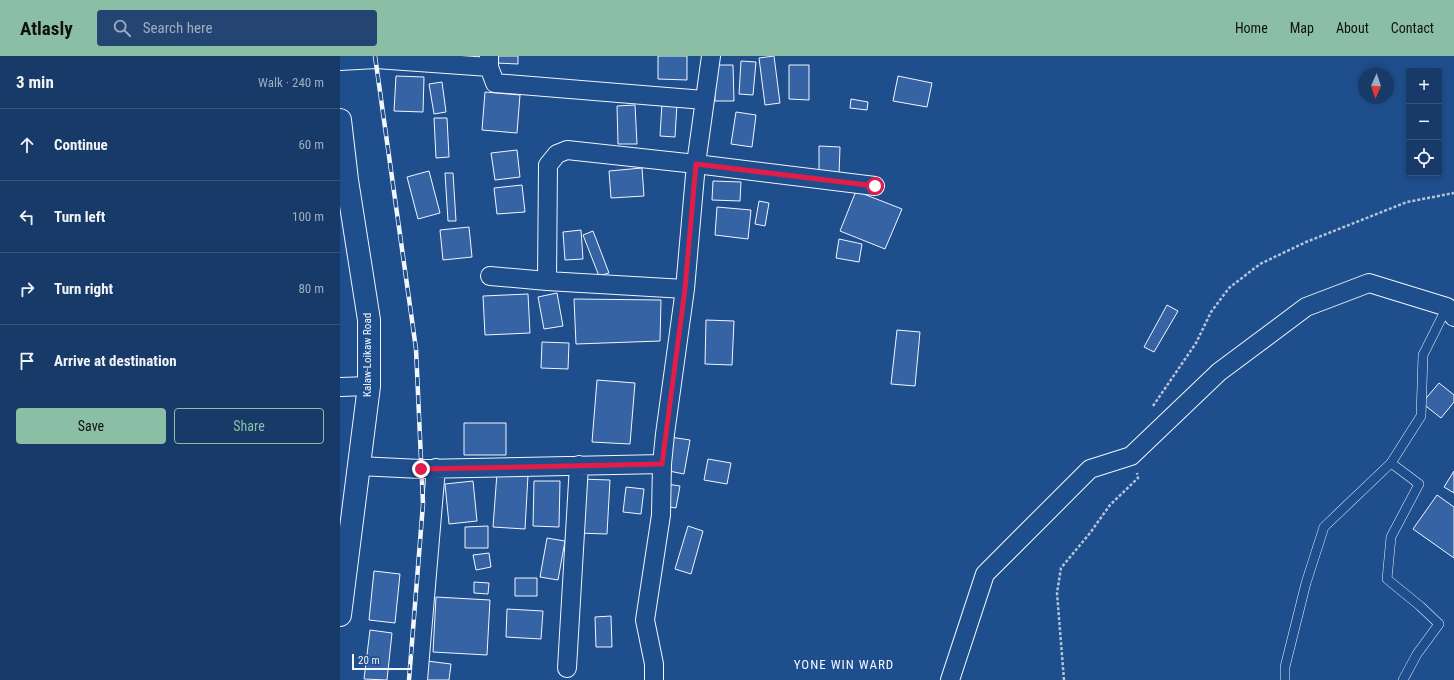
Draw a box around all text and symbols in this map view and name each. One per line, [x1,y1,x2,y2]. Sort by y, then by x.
search box [97,10,377,46]
text: Atlasly [20,17,73,40]
icon: search [111,17,133,39]
text: Search here [143,19,212,37]
text: Home [1235,20,1268,36]
text: Map [1290,20,1314,36]
text: About [1336,20,1369,36]
text: Contact [1391,20,1434,36]
north arrow [1358,68,1394,104]
map controls [1406,68,1442,176]
button: + [1406,68,1442,104]
text: 3 min [16,72,54,92]
text: Walk · 240 m [258,75,324,90]
button: − [1406,104,1442,140]
icon: ahead [16,134,38,156]
text: Continue [54,136,108,154]
text: 60 m [298,137,324,152]
button: locate [1406,140,1442,176]
route start [866,177,884,195]
icon: left [16,206,38,228]
text: Turn left [54,208,105,226]
text: 100 m [292,209,324,224]
icon: right [16,278,38,300]
text: Turn right [54,280,113,298]
text: 80 m [298,281,324,296]
street label: Kalaw-Loikaw Road [361,313,374,397]
icon: arrive [16,350,38,372]
text: Arrive at destination [54,352,177,370]
button: Save [16,408,166,444]
button: Share [174,408,324,444]
route end [412,460,430,478]
scale bar [352,652,412,671]
text: 20 m [358,654,380,667]
district label: YONE WIN WARD [794,657,894,672]

